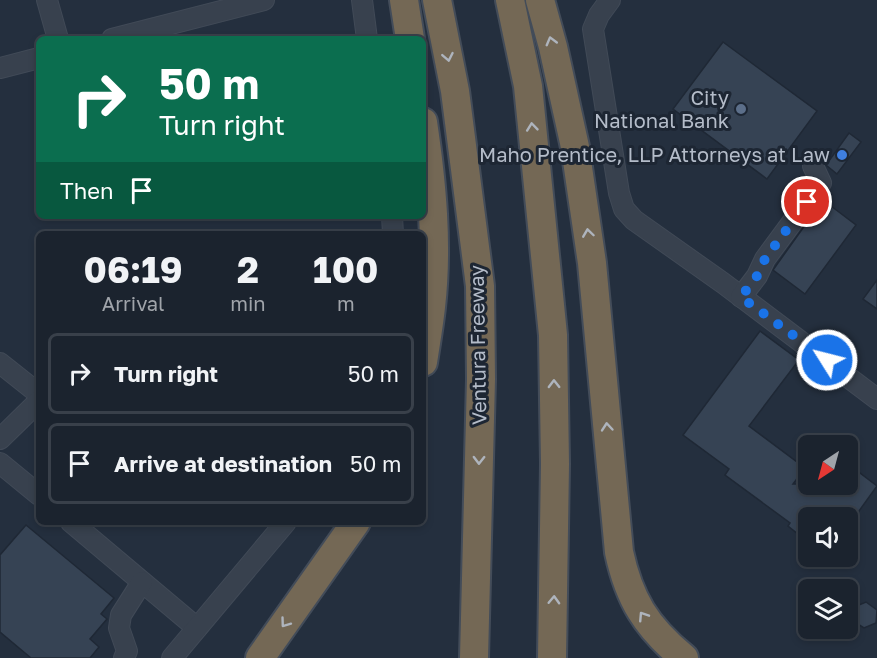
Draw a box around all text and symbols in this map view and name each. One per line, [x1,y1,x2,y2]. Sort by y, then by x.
one-way arrow [546,37,559,47]
one-way arrow [441,52,454,62]
text: 50 m [159,58,259,108]
icon: right [60,60,138,138]
place label: City National Bank [594,85,729,132]
marker: City National Bank [734,102,748,116]
text: Turn right [159,109,285,141]
one-way arrow [526,122,539,131]
place label: Maho Prentice, LLP Attorneys at Law [479,142,830,166]
marker: Maho Prentice, LLP Attorneys at Law [835,148,849,162]
icon: arrive [125,174,158,207]
pin [781,176,832,227]
text: Then [60,177,113,204]
icon: arrive [790,185,823,218]
one-way arrow [582,228,595,238]
text: 06:19 [84,248,183,291]
text: 2 [237,248,259,291]
text: 100 [313,248,378,291]
street label: Ventura Freeway [464,265,490,425]
text: Arrival [102,291,164,315]
text: min [230,291,266,315]
text: m [337,291,355,315]
position arrow [795,328,859,392]
icon: right [63,357,96,390]
text: Turn right [114,360,218,387]
text: 50 m [348,360,399,387]
one-way arrow [548,379,560,388]
one-way arrow [601,422,614,431]
north arrow [798,435,858,495]
map controls [798,435,858,639]
icon: arrive [63,447,96,480]
text: Arrive at destination [114,450,332,477]
text: 50 m [350,450,401,477]
one-way arrow [473,456,485,465]
button: sound [798,507,858,567]
button: layers [798,579,858,639]
one-way arrow [548,595,560,604]
one-way arrow [639,612,651,622]
one-way arrow [281,617,292,628]

